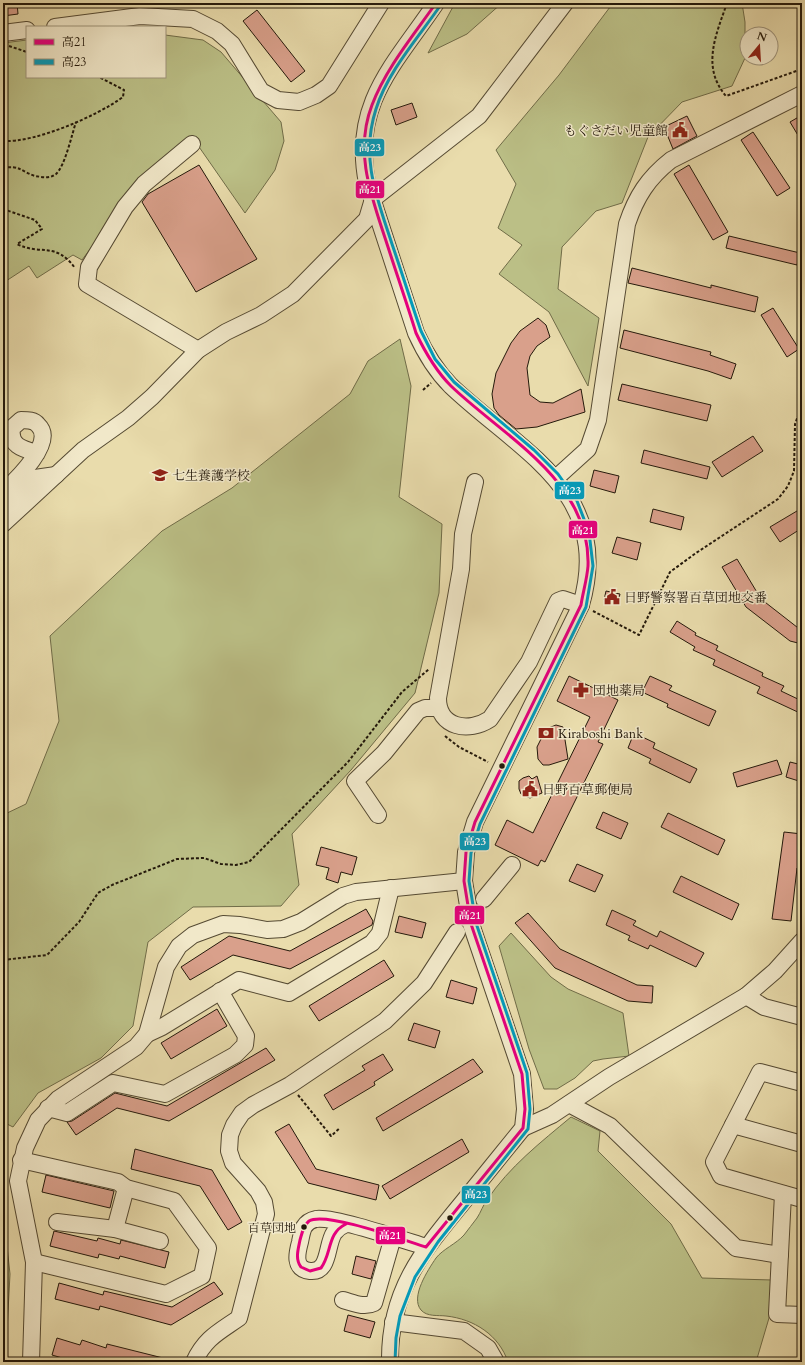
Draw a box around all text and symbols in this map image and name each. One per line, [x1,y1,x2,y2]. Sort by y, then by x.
legend [26,26,166,78]
north arrow [739,26,779,66]
text: N [755,28,769,46]
text: 高21 [62,34,86,50]
text: 高23 [62,54,86,70]
public building icon: もぐさだい児童館 [671,121,689,139]
place label: もぐさだい児童館 [564,122,668,140]
line badge: 高23 [354,138,385,157]
text: 高23 [359,140,381,155]
line badge: 高21 [355,180,385,199]
text: 高21 [359,182,381,197]
school or university icon: 七生養護学校 [151,466,169,484]
place label: 七生養護学校 [172,467,250,485]
line badge: 高23 [554,481,585,500]
text: 高23 [559,483,581,498]
line badge: 高21 [568,520,598,539]
text: 高21 [572,523,594,538]
public building icon: 日野警察署百草団地交番 [603,588,621,606]
place label: 日野警察署百草団地交番 [624,589,767,607]
pharmacy icon: 団地薬局 [572,681,590,699]
place label: 団地薬局 [593,682,645,700]
bank icon: Kiraboshi Bank [537,724,555,742]
place label: Kiraboshi Bank [558,725,643,743]
unlabelled marker [497,761,507,771]
public building icon: 日野百草郵便局 [521,780,539,798]
place label: 日野百草郵便局 [542,781,633,799]
line badge: 高23 [459,832,490,851]
text: 高23 [464,834,486,849]
line badge: 高21 [454,905,485,925]
text: 高21 [459,908,481,923]
line badge: 高23 [461,1185,491,1204]
text: 高23 [465,1187,487,1202]
unlabelled marker [445,1213,455,1223]
place label: 百草団地 [248,1220,296,1236]
marker: 百草団地 [299,1222,309,1232]
line badge: 高21 [375,1226,406,1245]
text: 高21 [379,1228,401,1243]

